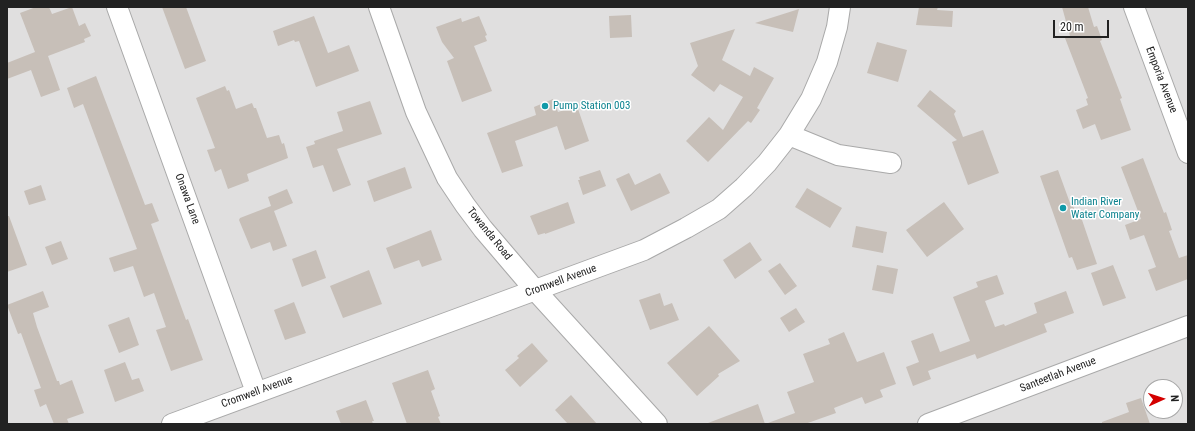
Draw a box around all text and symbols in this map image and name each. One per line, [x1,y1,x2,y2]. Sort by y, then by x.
scale bar [1055,12,1111,38]
text: 20 m [1060,20,1084,34]
street label: Emporia Avenue [1142,45,1180,115]
place label: Pump Station 003 [553,99,630,113]
marker: Pump Station 003 [540,101,550,111]
street label: Onawa Lane [172,172,202,226]
place label: Indian River Water Company [1071,195,1139,221]
marker: Indian River Water Company [1058,203,1068,213]
street label: Towanda Road [464,205,514,263]
street label: Cromwell Avenue [524,262,598,300]
street label: Santeetlah Avenue [1018,354,1098,396]
street label: Cromwell Avenue [220,373,294,411]
north arrow [1143,379,1183,419]
text: N [1168,395,1181,402]

